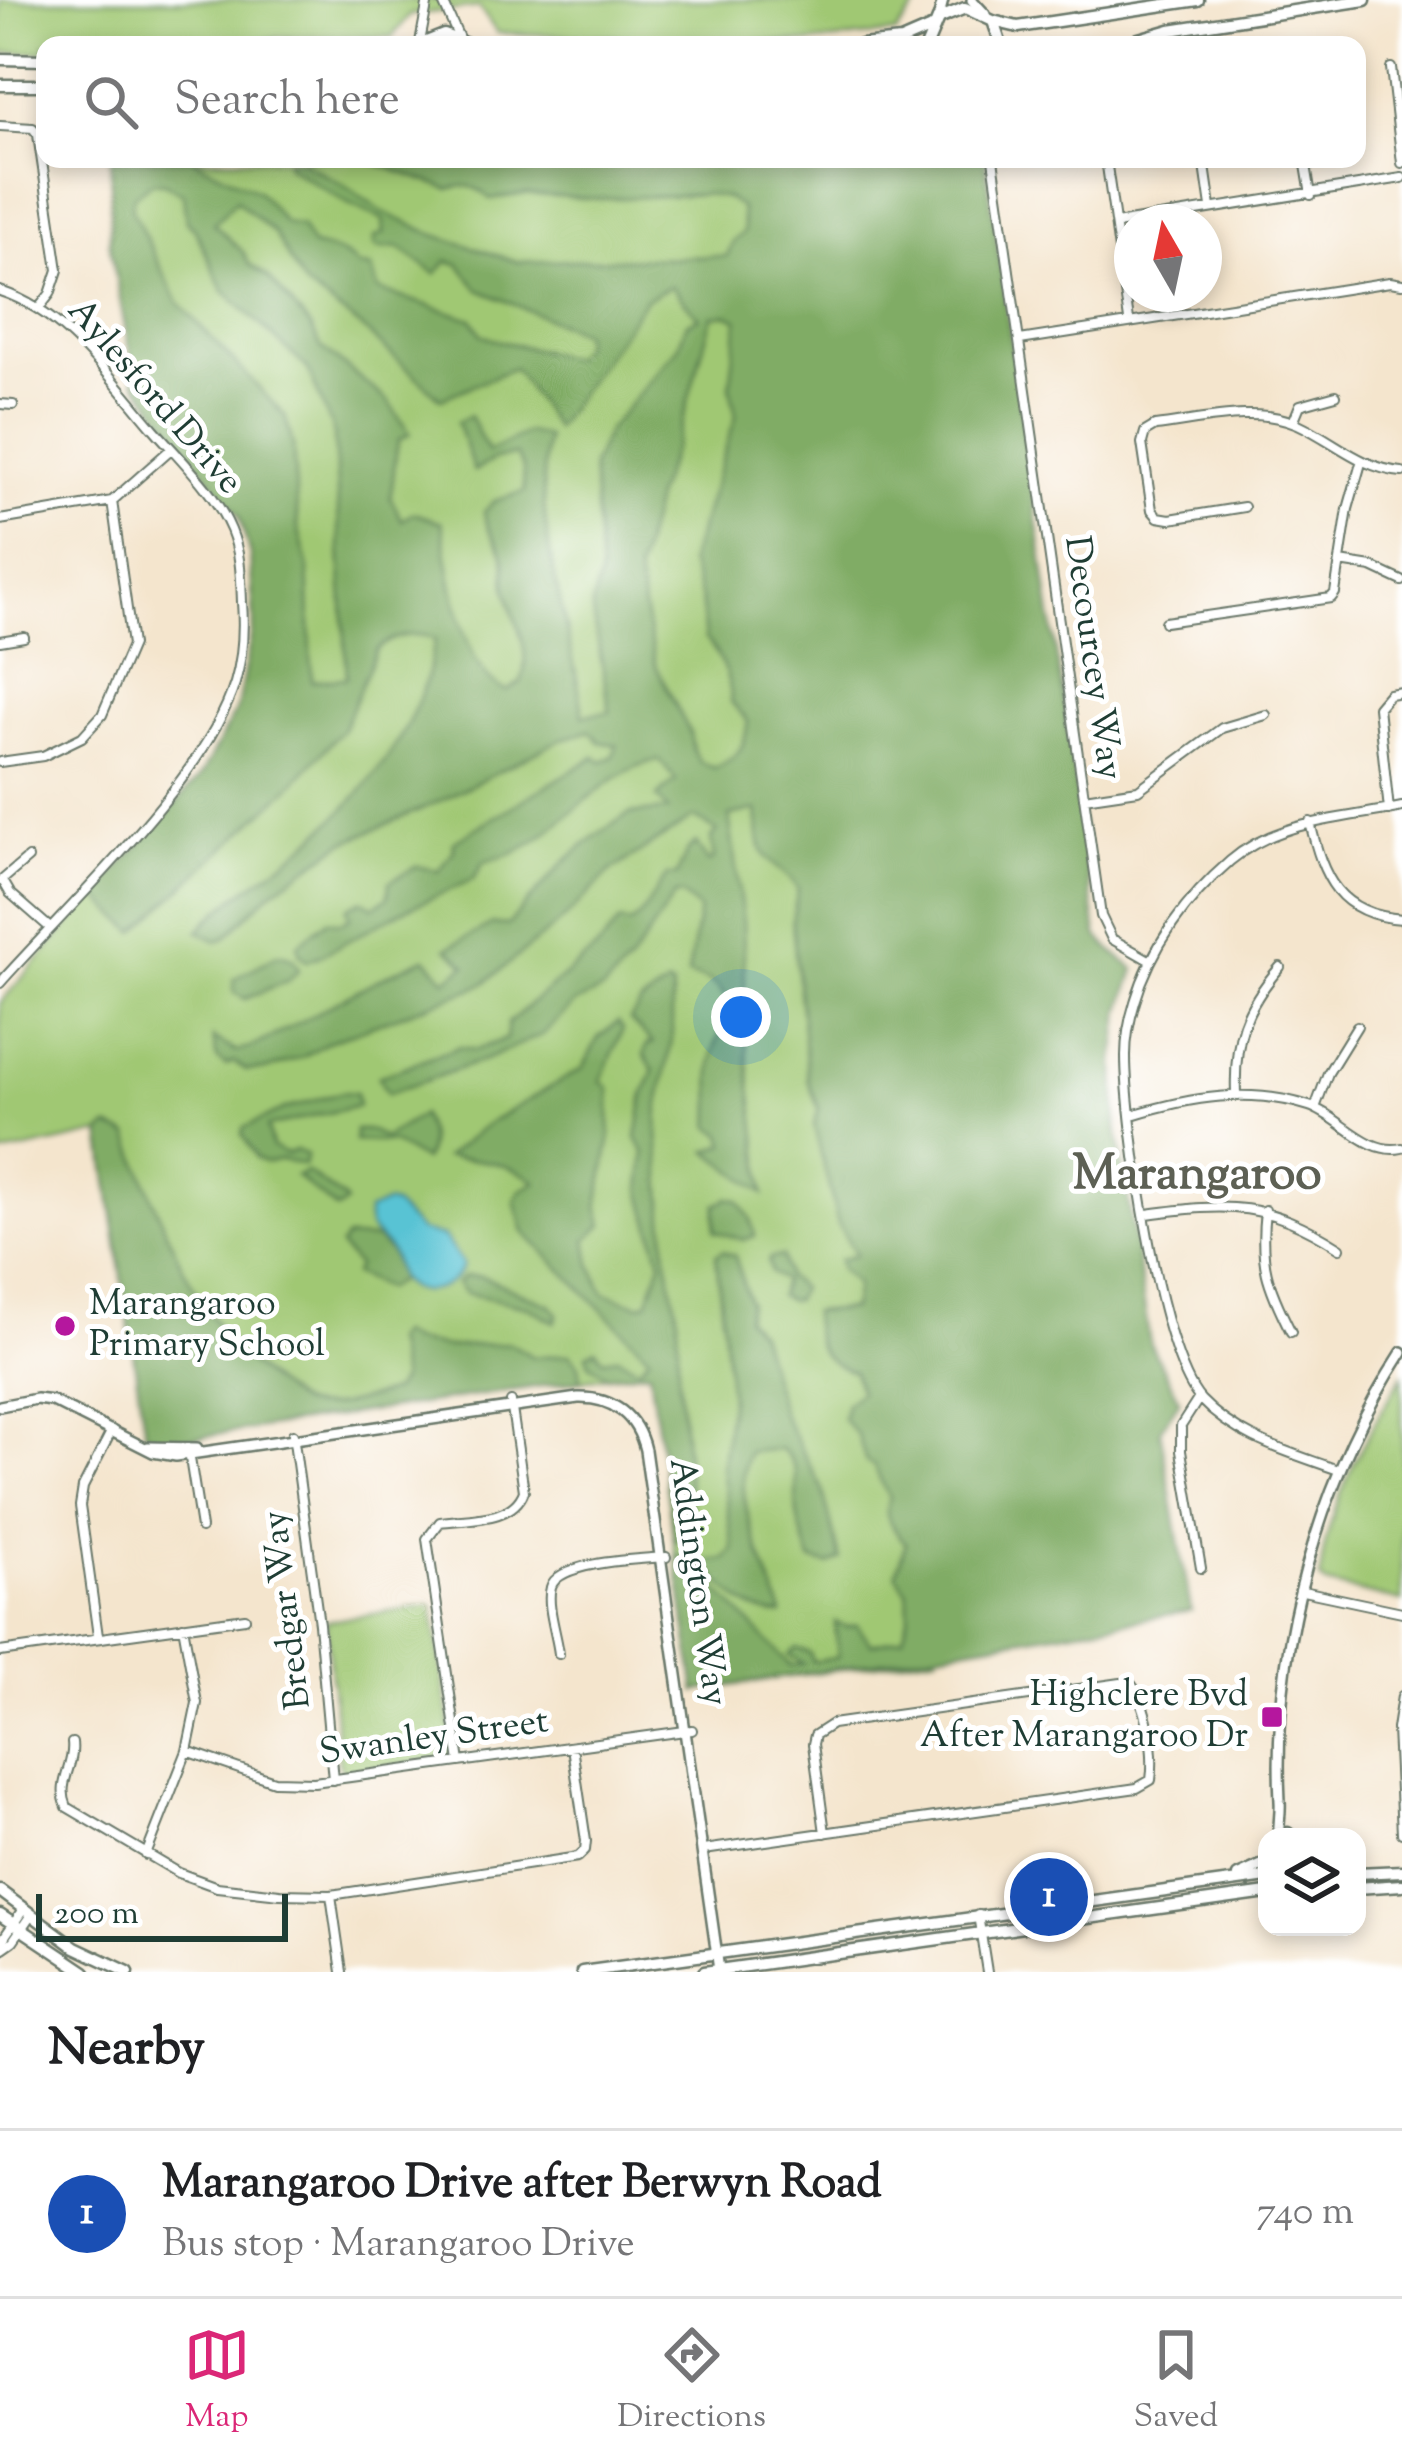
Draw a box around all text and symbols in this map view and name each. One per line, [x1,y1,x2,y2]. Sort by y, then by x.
search box [36,36,1366,168]
icon: search [78,69,144,135]
text: Search here [174,70,400,135]
north arrow [1114,204,1222,312]
street label: Aylesford Drive [54,287,254,507]
street label: Decourcey Way [1049,533,1135,783]
your location [711,987,771,1047]
district label: Marangaroo [1073,1142,1321,1211]
place label: Marangaroo Primary School [89,1279,325,1372]
marker: Marangaroo Primary School [52,1313,78,1339]
street label: Addington Way [654,1455,740,1709]
street label: Bredgar Way [250,1508,326,1712]
place label: Highclere Bvd After Marangaroo Dr [920,1670,1248,1763]
street label: Swanley Street [316,1696,552,1780]
marker: Highclere Bvd After Marangaroo Dr [1259,1704,1285,1730]
map controls [1258,1828,1366,1936]
button: layers [1258,1828,1366,1936]
pin: 1 [1010,1852,1088,1942]
scale bar [36,1888,288,1941]
text: 200 m [54,1891,139,1939]
text: Nearby [48,2014,205,2087]
text: Marangaroo Drive after Berwyn Road [162,2153,882,2218]
text: 1 [80,2186,94,2242]
text: 740 m [1257,2186,1354,2242]
text: Bus stop · Marangaroo Drive [162,2218,635,2274]
tab: Map [184,2322,250,2442]
tab: Directions [617,2322,766,2442]
tab: Saved [1134,2322,1218,2442]

